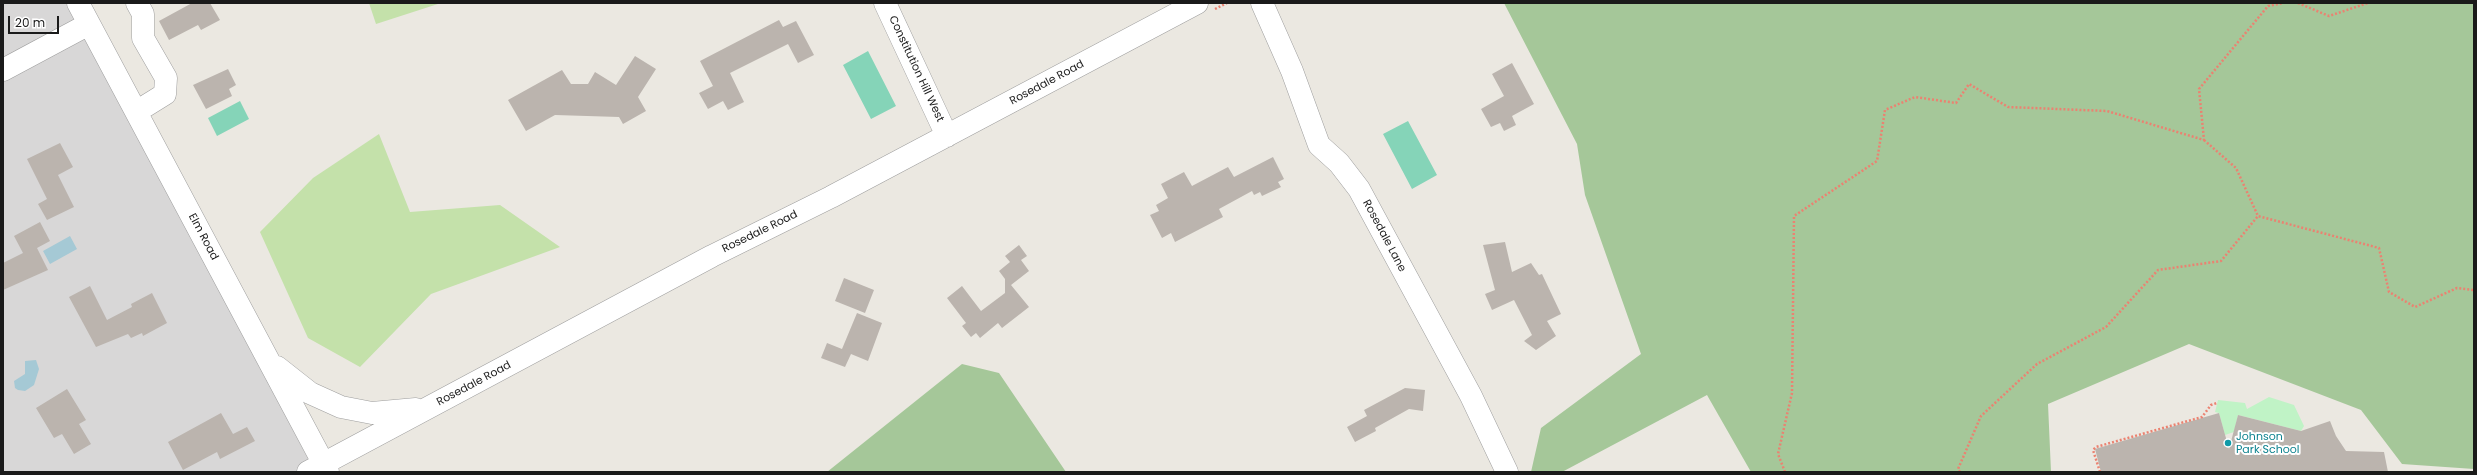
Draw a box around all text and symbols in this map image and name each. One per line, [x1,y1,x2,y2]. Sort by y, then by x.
scale bar [10,8,61,34]
text: 20 m [15,14,45,31]
street label: Constitution Hill West [886,14,946,124]
street label: Rosedale Road [1008,58,1086,108]
street label: Rosedale Lane [1359,198,1409,274]
street label: Rosedale Road [720,208,800,256]
street label: Elm Road [185,211,221,263]
street label: Rosedale Road [435,359,513,409]
place label: Johnson Park School [2236,430,2299,456]
marker: Johnson Park School [2223,438,2233,448]

